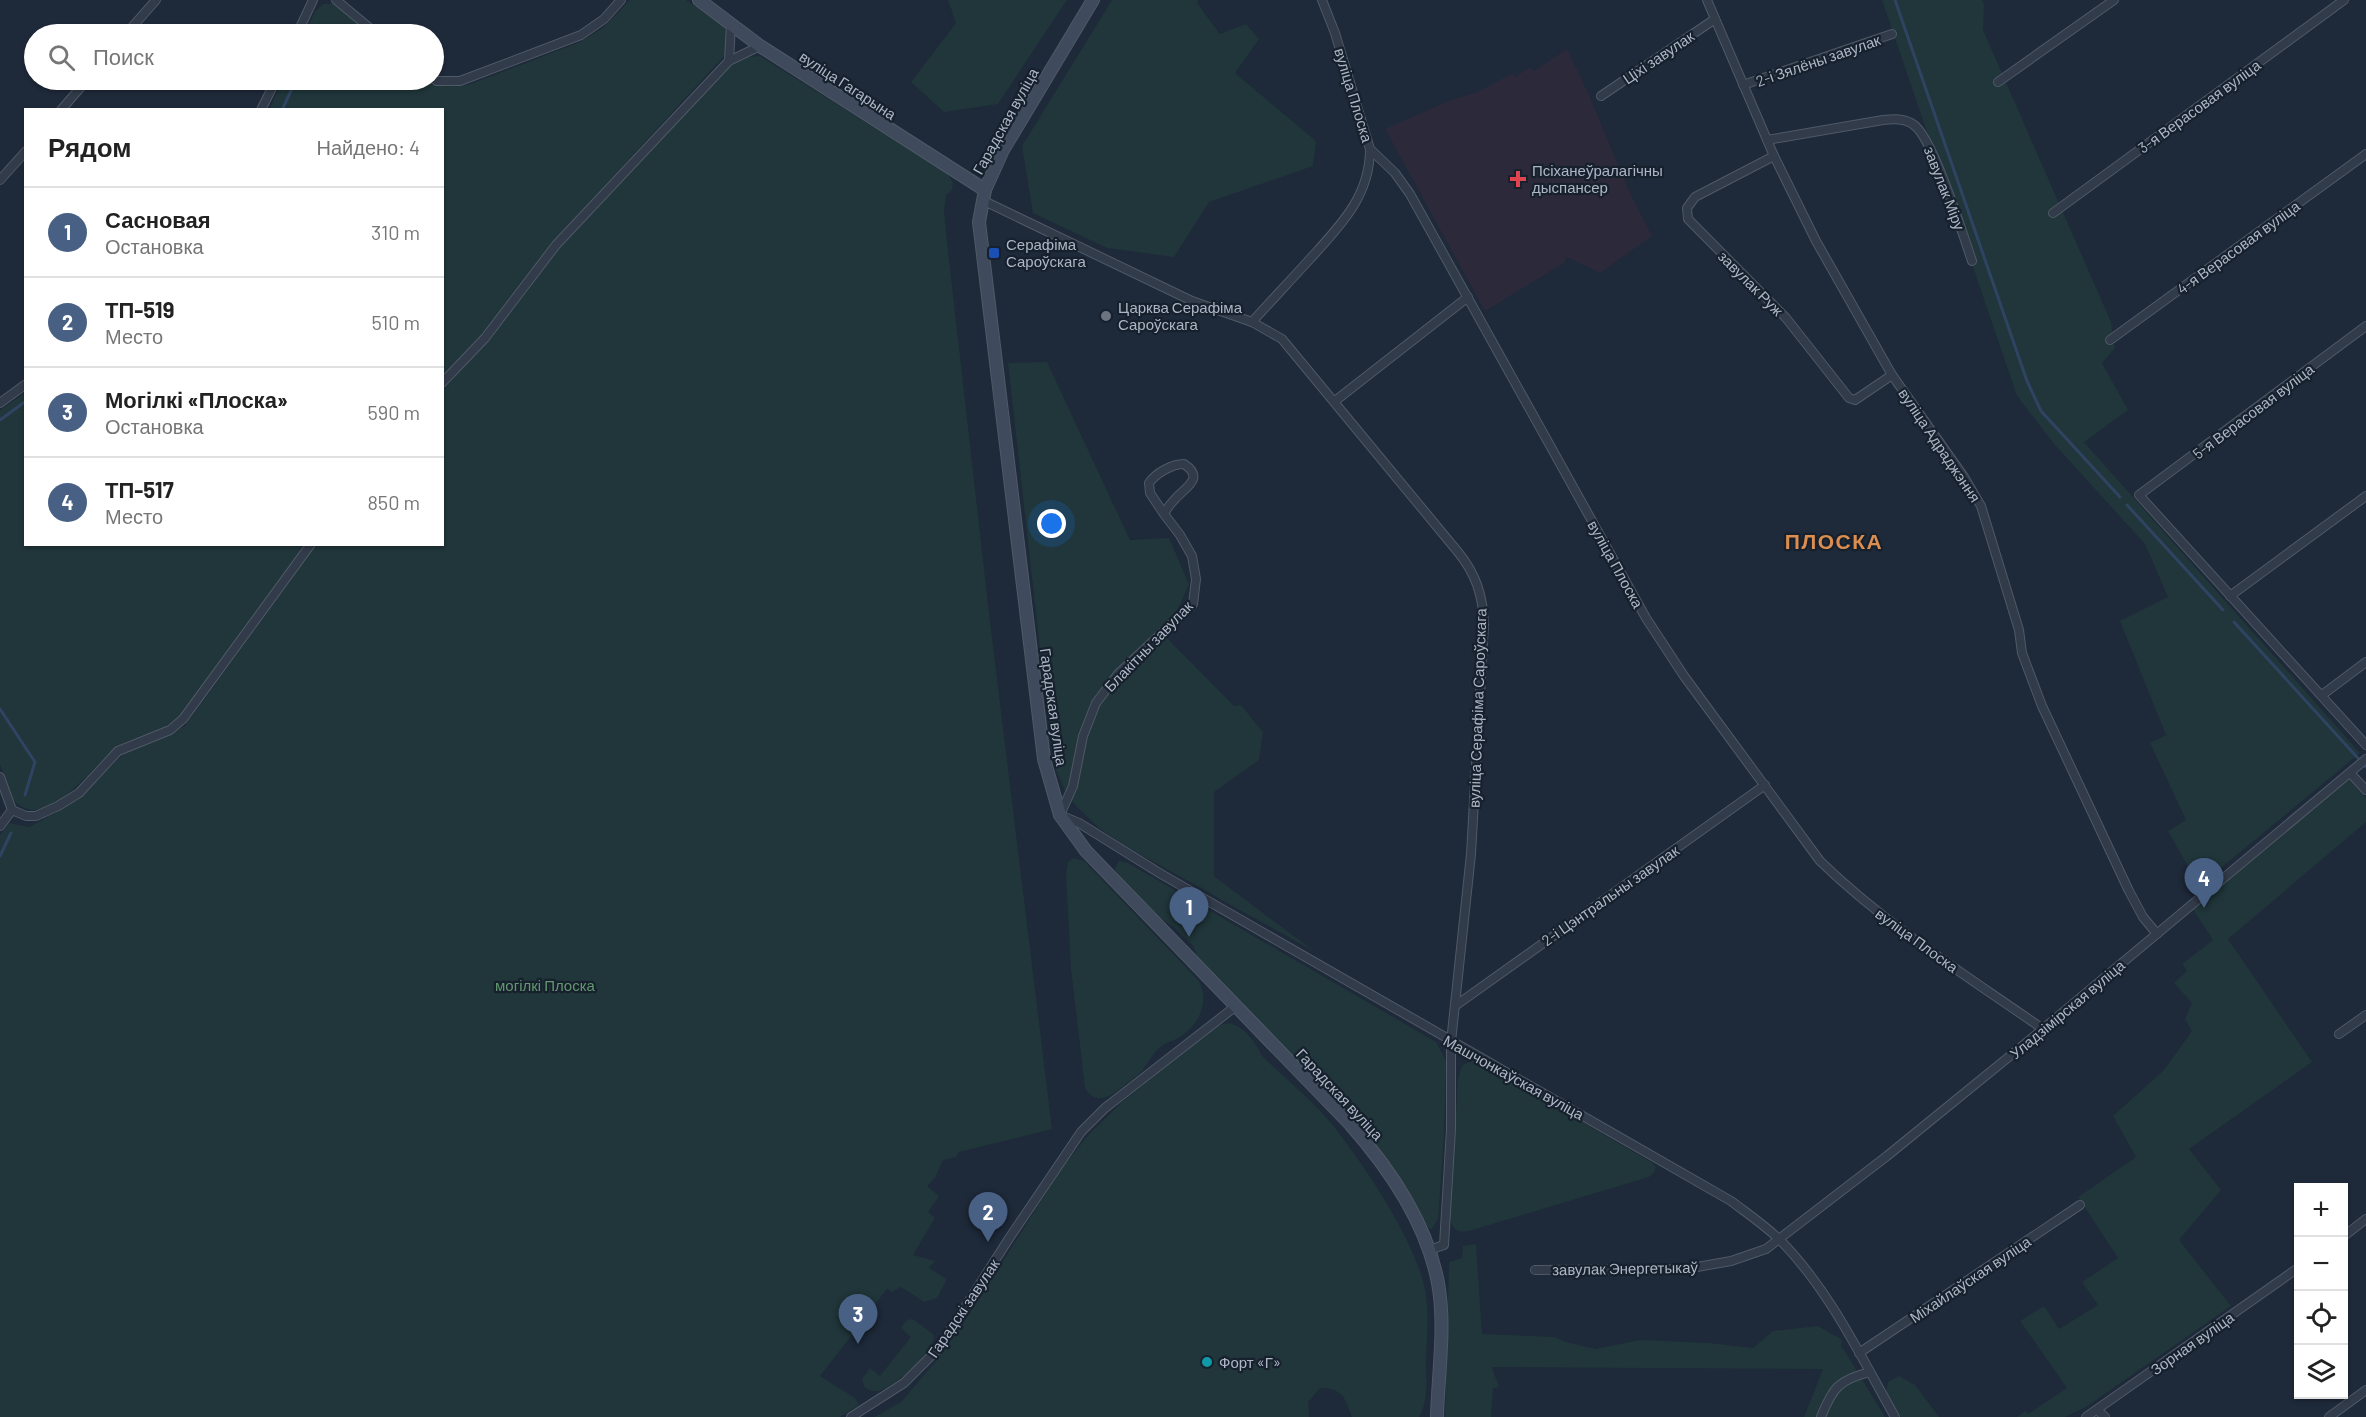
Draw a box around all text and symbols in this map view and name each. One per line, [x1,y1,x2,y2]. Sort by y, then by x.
search box [24,24,444,90]
street label: Ціхі завулак [1619,26,1697,87]
street label: 2-і Зялёны завулак [1753,30,1883,90]
icon: search [45,41,78,74]
text: Поиск [93,43,154,69]
street label: вуліца Плоска [1331,46,1377,145]
street label: вуліца Гагарына [796,47,900,123]
street label: 3-я Верасовая вуліца [2134,55,2264,156]
street label: Гарадская вуліца [968,64,1042,177]
text: Рядом [48,131,131,162]
text: Найдено: 4 [317,135,420,159]
street label: завулак Міру [1921,144,1969,233]
place label: Псіханеўралагічны дыспансер [1532,161,1663,196]
marker: Псіханеўралагічны дыспансер [1509,170,1527,188]
street label: 4-я Верасовая вуліца [2173,196,2303,298]
text: Сасновая [105,206,211,232]
text: 1 [64,220,71,244]
text: 310 m [371,220,420,244]
text: Остановка [105,234,204,258]
place label: Серафіма Сароўскага [1006,235,1086,270]
marker: Серафіма Сароўскага [987,246,1001,260]
street label: завулак Руж [1715,247,1787,319]
text: ТП-519 [105,296,174,322]
place label: Царква Серафіма Сароўскага [1118,298,1243,333]
marker: Царква Серафіма Сароўскага [1099,309,1113,323]
text: 2 [62,310,73,334]
text: 510 m [371,310,420,334]
text: Место [105,324,163,348]
street label: 5-я Верасовая вуліца [2189,359,2318,462]
street label: вуліца Адраджэння [1895,385,1985,505]
text: Могілкі «Плоска» [105,386,288,412]
text: 3 [62,400,73,424]
text: 590 m [367,400,420,424]
text: Остановка [105,414,204,438]
text: ТП-517 [105,476,174,502]
text: 4 [61,490,74,514]
text: 850 m [367,490,420,514]
text: Место [105,504,163,528]
your location [1037,509,1066,538]
street label: вуліца Плоска [1584,517,1648,612]
district label: ПЛОСКА [1785,528,1883,553]
street label: Блакітны завулак [1100,597,1196,695]
street label: вуліца Серафіма Сароўскага [1465,607,1490,808]
street label: Гарадская вуліца [1037,647,1071,768]
street label: 2-і Цэнтральны завулак [1538,841,1682,949]
pin: 4 [2184,858,2224,908]
pin: 1 [1170,888,1208,937]
street label: вуліца Плоска [1872,904,1962,976]
street label: Уладзімірская вуліца [2006,955,2129,1062]
park label: могілкі Плоска [495,976,596,994]
street label: Машчонкаўская вуліца [1441,1031,1588,1123]
street label: Гарадская вуліца [1293,1044,1388,1144]
map controls [2294,1183,2348,1399]
button: + [2294,1183,2348,1237]
pin: 2 [968,1192,1008,1242]
street label: Міхайлаўская вуліца [1906,1231,2035,1326]
button: − [2294,1237,2348,1291]
street label: Гарадскі завулак [923,1255,1003,1361]
street label: завулак Энергетыкаў [1552,1258,1699,1278]
button: locate [2294,1291,2348,1345]
pin: 3 [838,1294,878,1344]
street label: Зорная вуліца [2147,1307,2238,1378]
button: layers [2294,1345,2348,1399]
place label: Форт «Г» [1219,1353,1281,1371]
marker: Форт «Г» [1200,1355,1214,1369]

